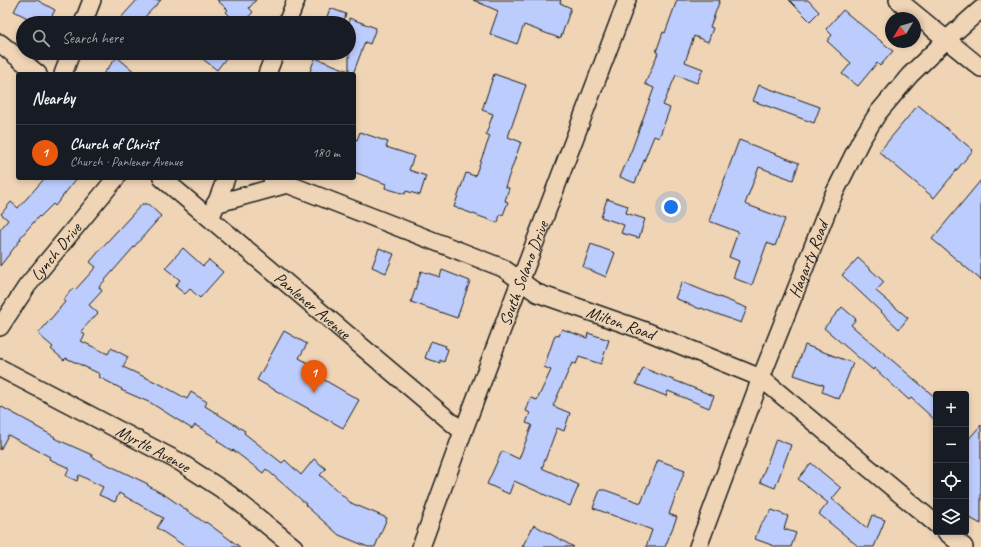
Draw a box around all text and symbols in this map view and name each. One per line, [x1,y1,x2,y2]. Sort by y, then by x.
north arrow [885,12,921,48]
search box [16,16,356,60]
icon: search [30,27,52,49]
text: Search here [62,29,123,48]
text: Nearby [32,88,75,109]
text: Church of Christ [70,135,158,154]
text: 1 [42,145,48,161]
text: 180 m [312,145,340,161]
text: Church · Panlener Avenue [70,154,183,170]
your location [661,197,681,217]
street label: Hagarty Road [784,215,834,301]
street label: Lynch Drive [26,217,87,285]
street label: South Solano Drive [494,217,554,329]
street label: Panlener Avenue [270,267,356,345]
street label: Milton Road [584,301,660,346]
pin: 1 [301,360,327,393]
map controls [933,391,969,535]
button: + [933,391,969,427]
street label: Myrtle Avenue [112,420,196,478]
button: − [933,427,969,463]
button: locate [933,463,969,499]
button: layers [933,499,969,535]

